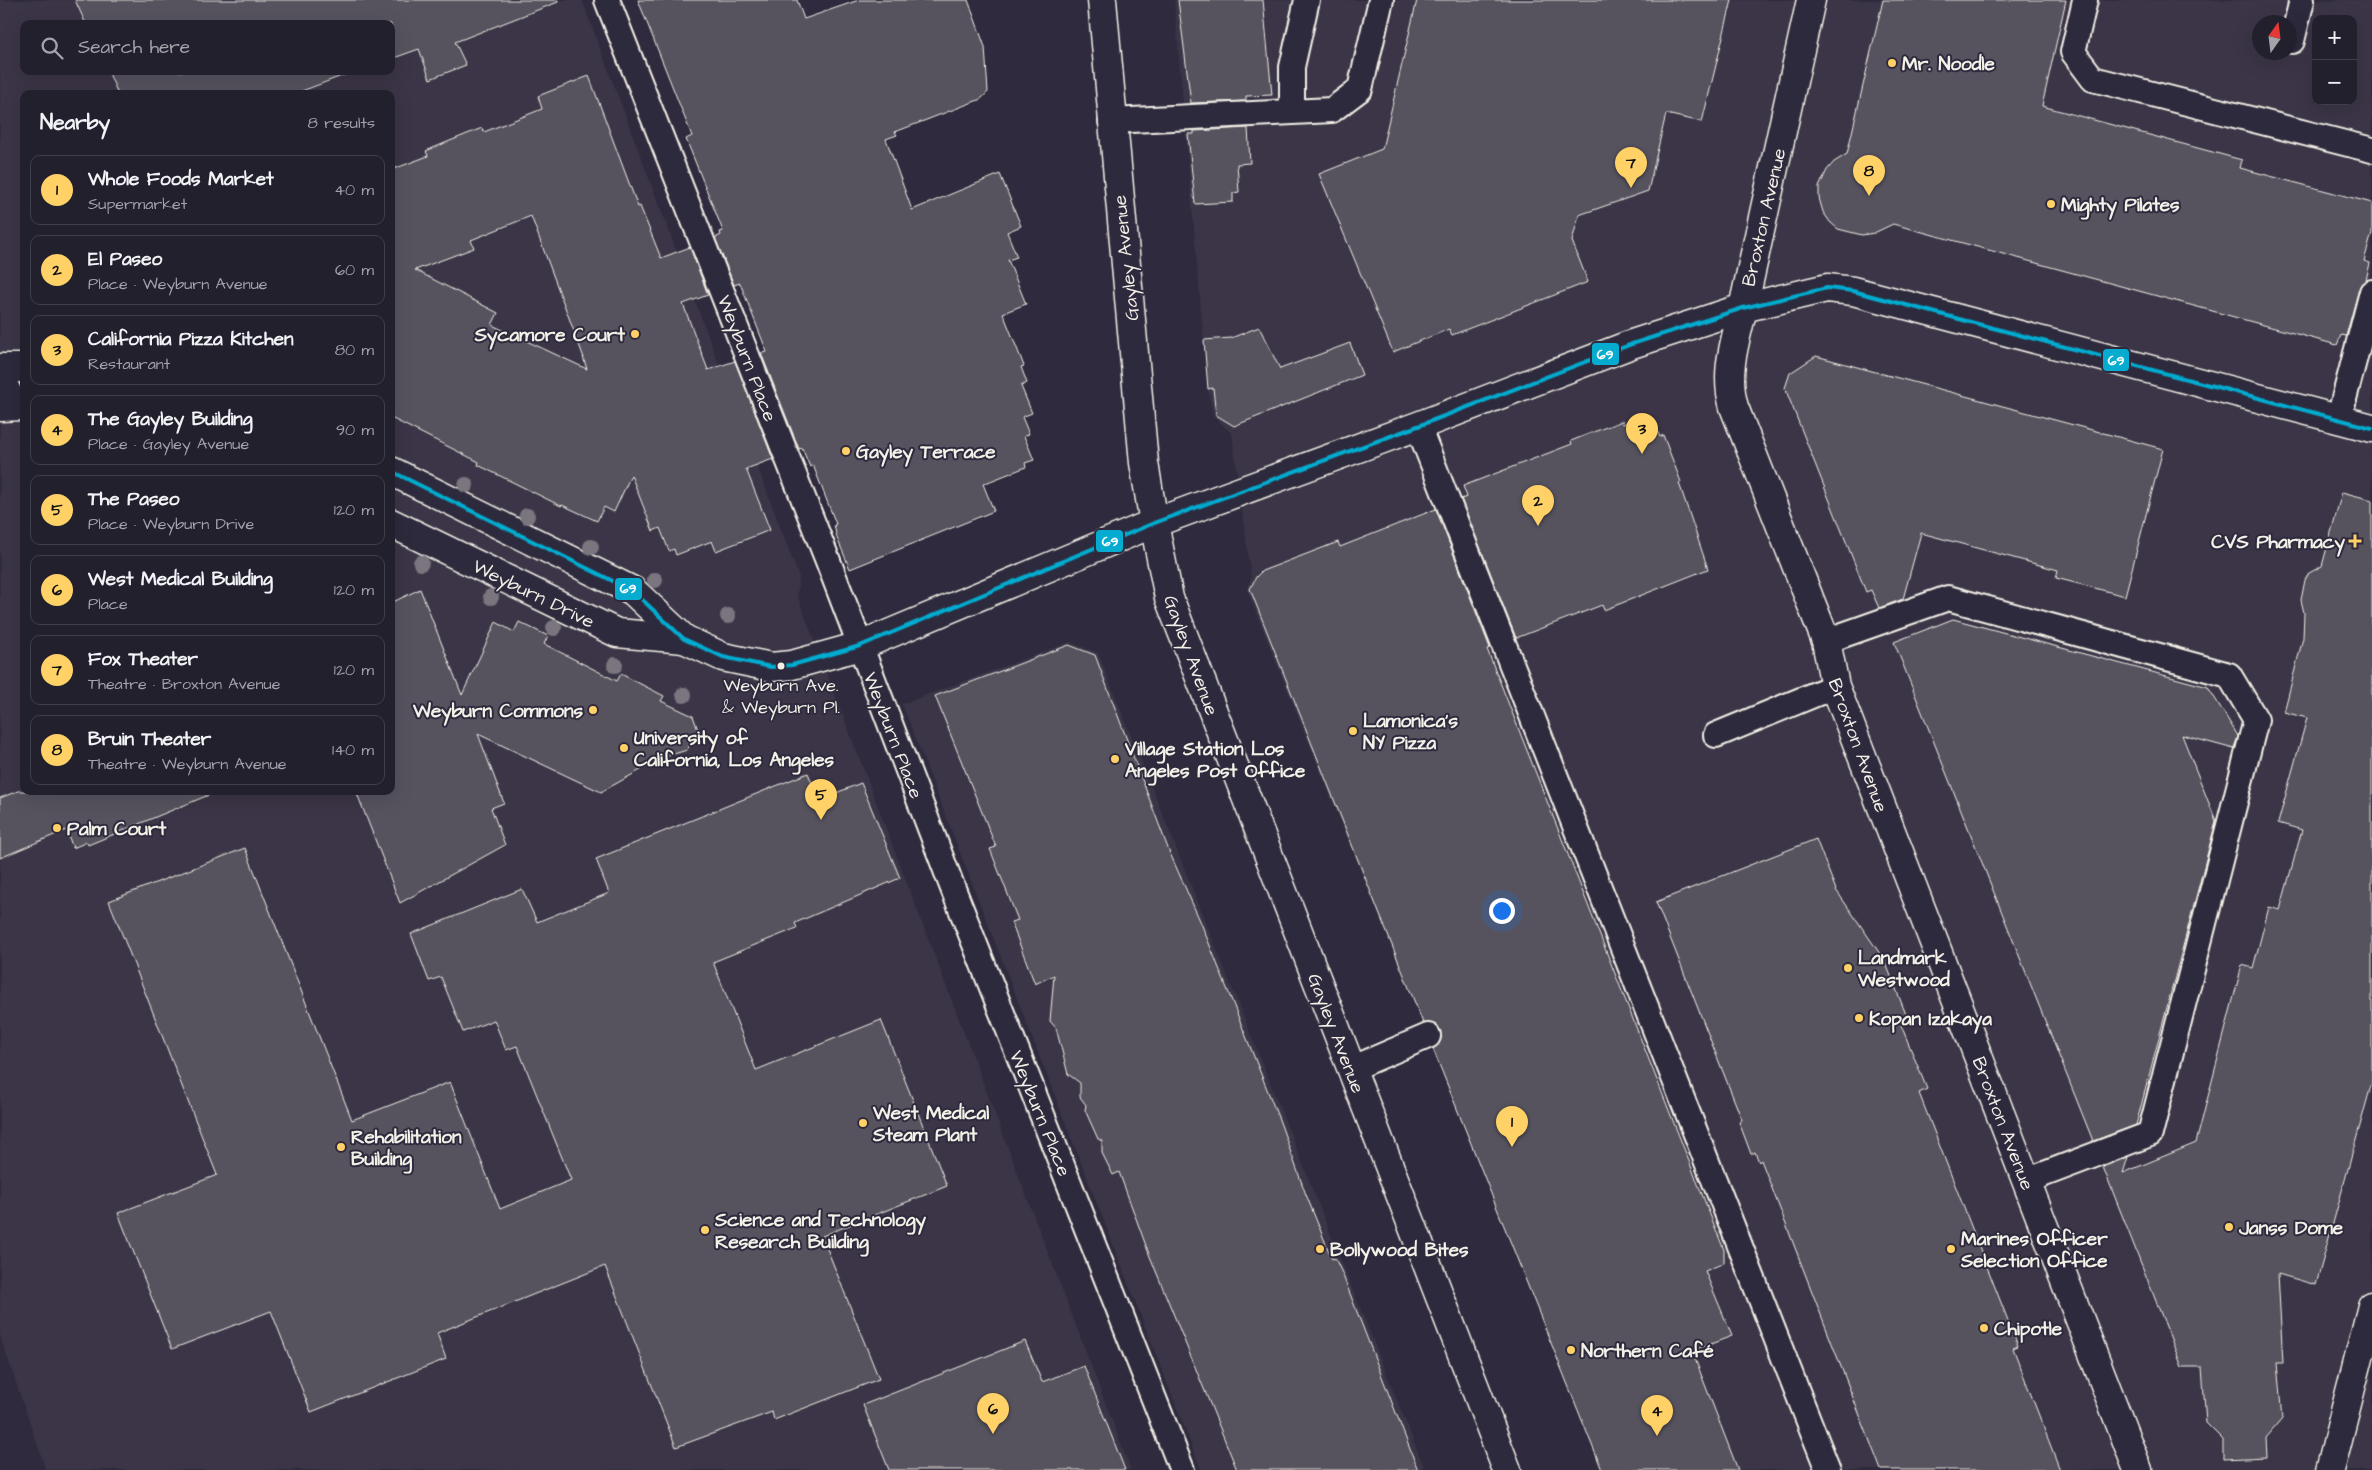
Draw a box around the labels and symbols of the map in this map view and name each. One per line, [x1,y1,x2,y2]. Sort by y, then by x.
north arrow [2252,15,2297,60]
place label: Mr. Noodle [1902,51,1995,78]
marker: Mr. Noodle [1886,57,1898,69]
street label: Broxton Avenue [1735,146,1793,289]
pin: 7 [1615,147,1647,188]
pin: 8 [1853,155,1885,196]
place label: Mighty Pilates [2061,192,2180,220]
street label: Gayley Avenue [1106,194,1148,322]
marker: Mighty Pilates [2045,198,2057,210]
street label: Weyburn Place [709,291,783,426]
place label: Sycamore Court [474,322,625,350]
marker: Sycamore Court [629,328,641,340]
line badge: 69 [1591,342,1620,366]
text: 69 [1597,345,1613,365]
line badge: 69 [2102,348,2130,372]
text: 69 [2108,351,2124,371]
pin: 3 [1626,413,1658,454]
place label: Gayley Terrace [856,439,996,467]
marker: Gayley Terrace [840,445,852,457]
pin: 2 [1522,485,1554,526]
line badge: 69 [1095,529,1124,553]
place label: CVS Pharmacy [2211,529,2346,557]
text: 69 [1102,532,1118,552]
marker: CVS Pharmacy [2349,535,2361,547]
street label: Weyburn Drive [468,553,599,636]
line badge: 69 [614,577,643,601]
text: 69 [620,579,636,599]
street label: Gayley Avenue [1155,592,1225,720]
marker: Weyburn Ave. & Weyburn Pl. [776,661,786,671]
street label: Weyburn Place [855,668,929,803]
place label: Weyburn Ave. & Weyburn Pl. [722,673,840,721]
street label: Broxton Avenue [1821,675,1894,816]
place label: Weyburn Commons [412,698,583,726]
marker: Weyburn Commons [587,704,599,716]
place label: Lamonica's NY Pizza [1363,708,1458,757]
place label: University of California, Los Angeles [634,725,834,775]
marker: Lamonica's NY Pizza [1347,725,1359,737]
place label: Village Station Los Angeles Post Office [1124,736,1306,786]
marker: University of California, Los Angeles [618,742,630,754]
marker: Village Station Los Angeles Post Office [1109,753,1121,765]
pin: 5 [805,779,837,820]
place label: Palm Court [67,816,166,843]
marker: Palm Court [51,822,63,834]
your location [1489,898,1515,924]
place label: Landmark Westwood [1857,945,1950,994]
marker: Landmark Westwood [1842,962,1854,974]
street label: Gayley Avenue [1299,970,1371,1098]
place label: Kopan Izakaya [1869,1006,1992,1034]
marker: Kopan Izakaya [1853,1012,1865,1024]
street label: Weyburn Place [1001,1047,1077,1181]
street label: Broxton Avenue [1965,1053,2040,1194]
place label: West Medical Steam Plant [872,1100,989,1149]
pin: 1 [1496,1106,1528,1147]
marker: West Medical Steam Plant [857,1117,869,1129]
place label: Rehabilitation Building [351,1124,462,1174]
marker: Rehabilitation Building [335,1141,347,1153]
place label: Science and Technology Research Building [714,1207,927,1257]
place label: Janss Dome [2238,1215,2344,1242]
marker: Janss Dome [2223,1221,2235,1233]
marker: Science and Technology Research Building [699,1224,711,1236]
place label: Marines Officer Selection Office [1960,1226,2108,1275]
place label: Bollywood Bites [1330,1237,1469,1265]
marker: Bollywood Bites [1314,1243,1326,1255]
marker: Marines Officer Selection Office [1945,1243,1957,1255]
place label: Chipotle [1994,1316,2063,1343]
marker: Chipotle [1978,1322,1990,1334]
place label: Northern Café [1581,1338,1714,1365]
marker: Northern Café [1565,1344,1577,1356]
pin: 6 [977,1393,1009,1434]
pin: 4 [1641,1395,1673,1436]

